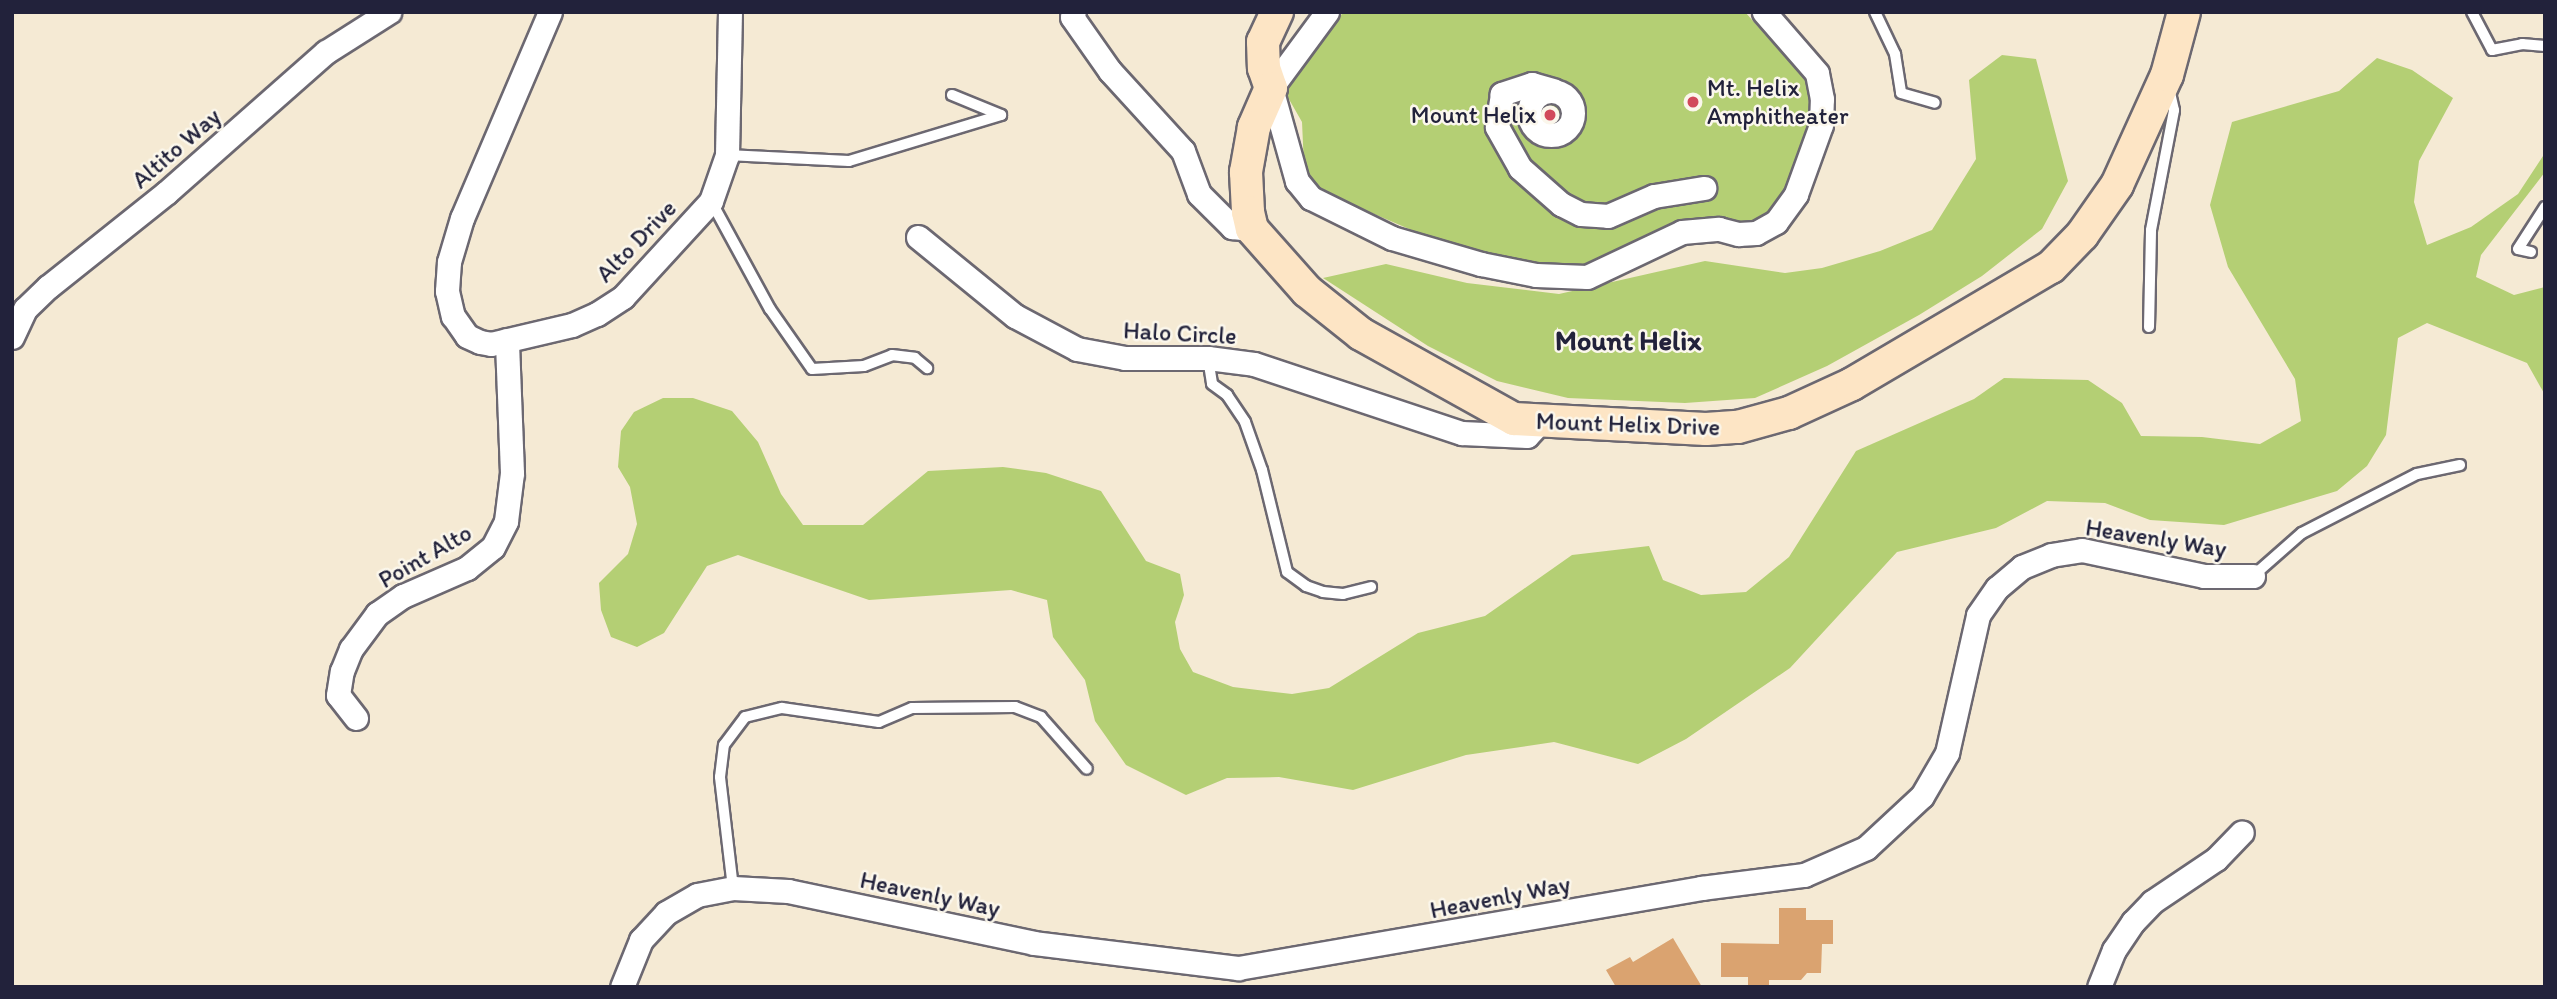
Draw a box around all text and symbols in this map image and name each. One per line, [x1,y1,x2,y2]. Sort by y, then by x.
place label: Mt. Helix Amphitheater [1707,74,1848,130]
marker: Mt. Helix Amphitheater [1685,94,1701,110]
place label: Mount Helix [1411,101,1536,129]
street label: Altito Way [126,102,226,194]
marker: Mount Helix [1542,107,1558,123]
street label: Alto Drive [590,194,682,288]
street label: Halo Circle [1122,316,1238,350]
district label: Mount Helix [1555,323,1701,357]
street label: Mount Helix Drive [1536,406,1720,442]
street label: Heavenly Way [2084,513,2228,563]
street label: Point Alto [373,518,477,594]
street label: Heavenly Way [858,865,1002,923]
street label: Heavenly Way [1428,869,1572,925]

